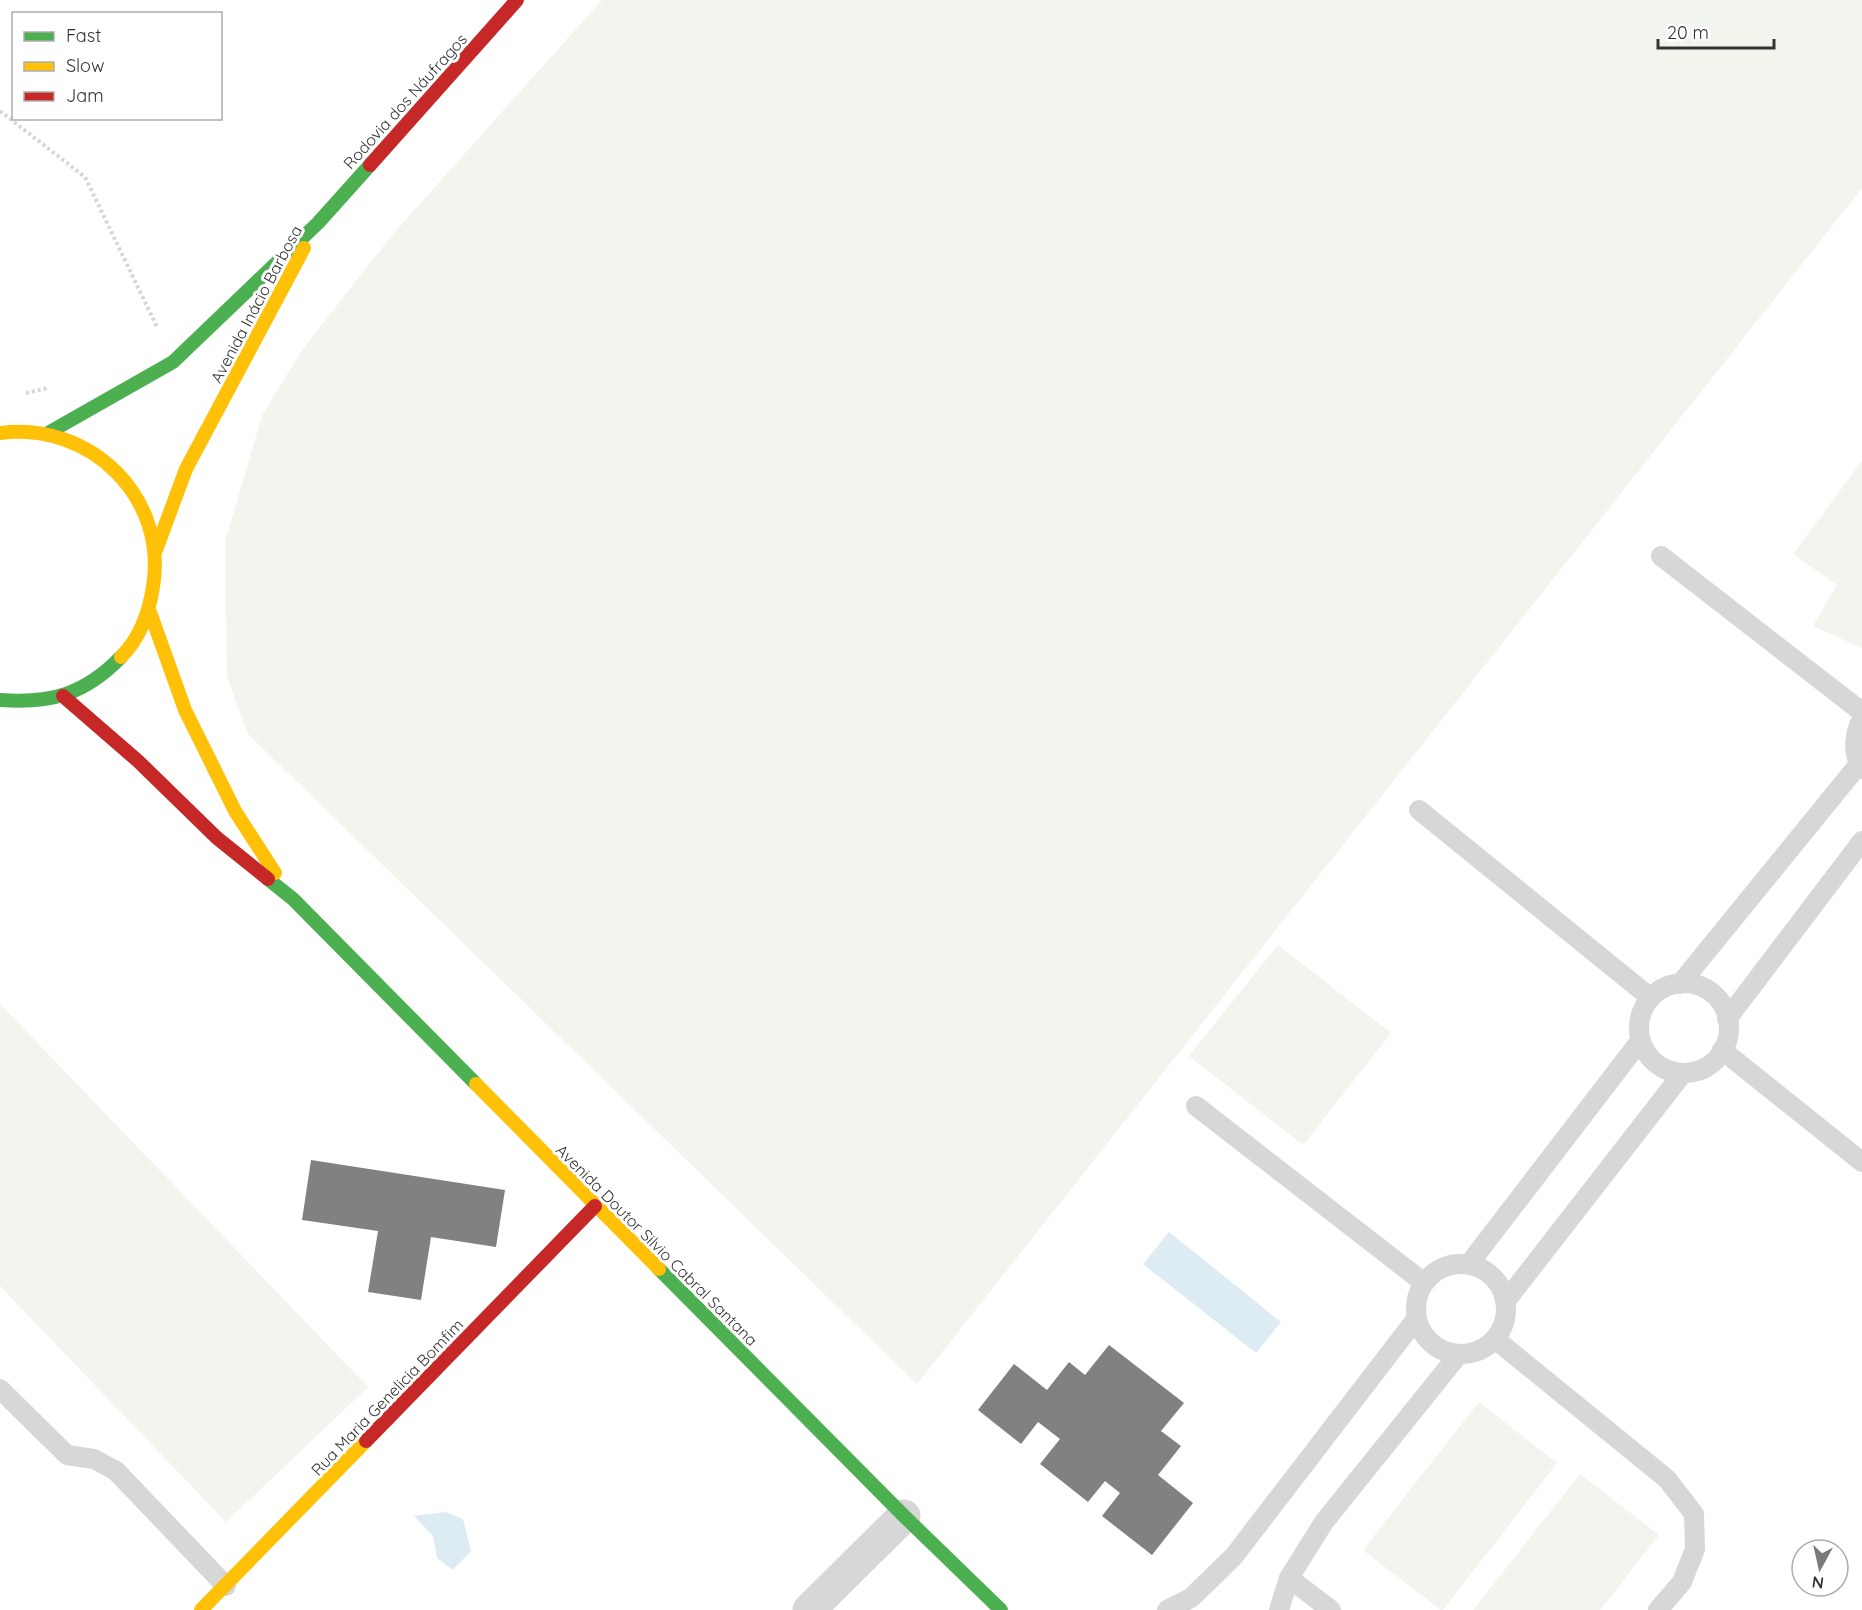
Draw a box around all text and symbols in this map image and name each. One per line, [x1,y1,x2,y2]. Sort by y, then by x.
legend [12,12,222,120]
scale bar [1658,12,1774,50]
text: 20 m [1667,21,1709,44]
text: Fast [66,24,101,47]
street label: Rodovia dos Náufragos [339,29,471,173]
text: Slow [66,54,104,77]
text: Jam [66,84,104,107]
street label: Avenida Inácio Barbosa [206,222,306,386]
street label: Avenida Doutor Silvio Cabral Santana [552,1140,762,1350]
street label: Rua Maria Genelicia Bomfim [307,1315,467,1479]
north arrow [1790,1538,1850,1598]
text: N [1811,1572,1825,1594]

